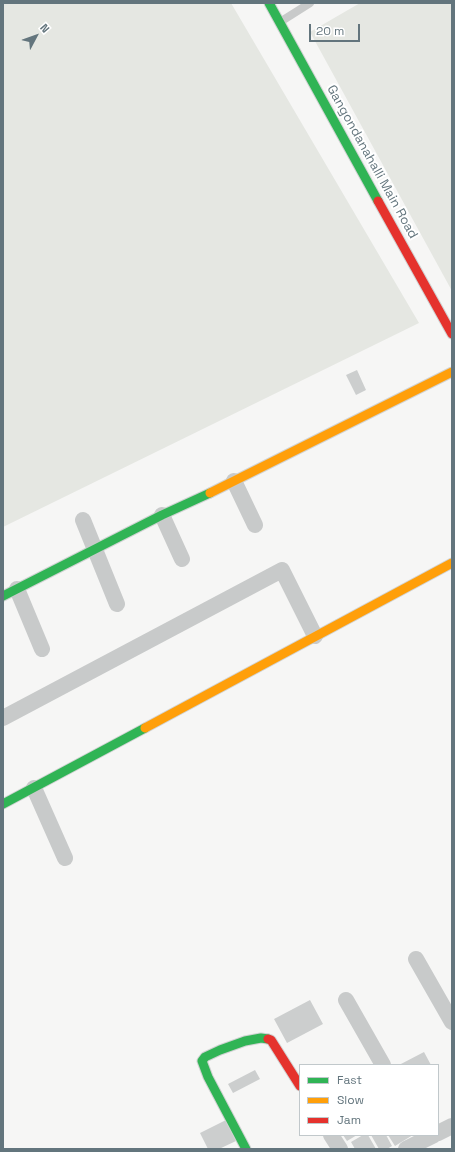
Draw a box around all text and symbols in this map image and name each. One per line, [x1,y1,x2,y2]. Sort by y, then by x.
north arrow [16,16,56,56]
scale bar [311,16,362,42]
text: N [37,21,53,36]
text: 20 m [316,23,344,39]
street label: Gangondanahalli Main Road [323,83,421,241]
legend [299,1064,439,1136]
text: Fast [337,1072,362,1088]
text: Slow [337,1092,364,1108]
text: Jam [337,1112,361,1128]

